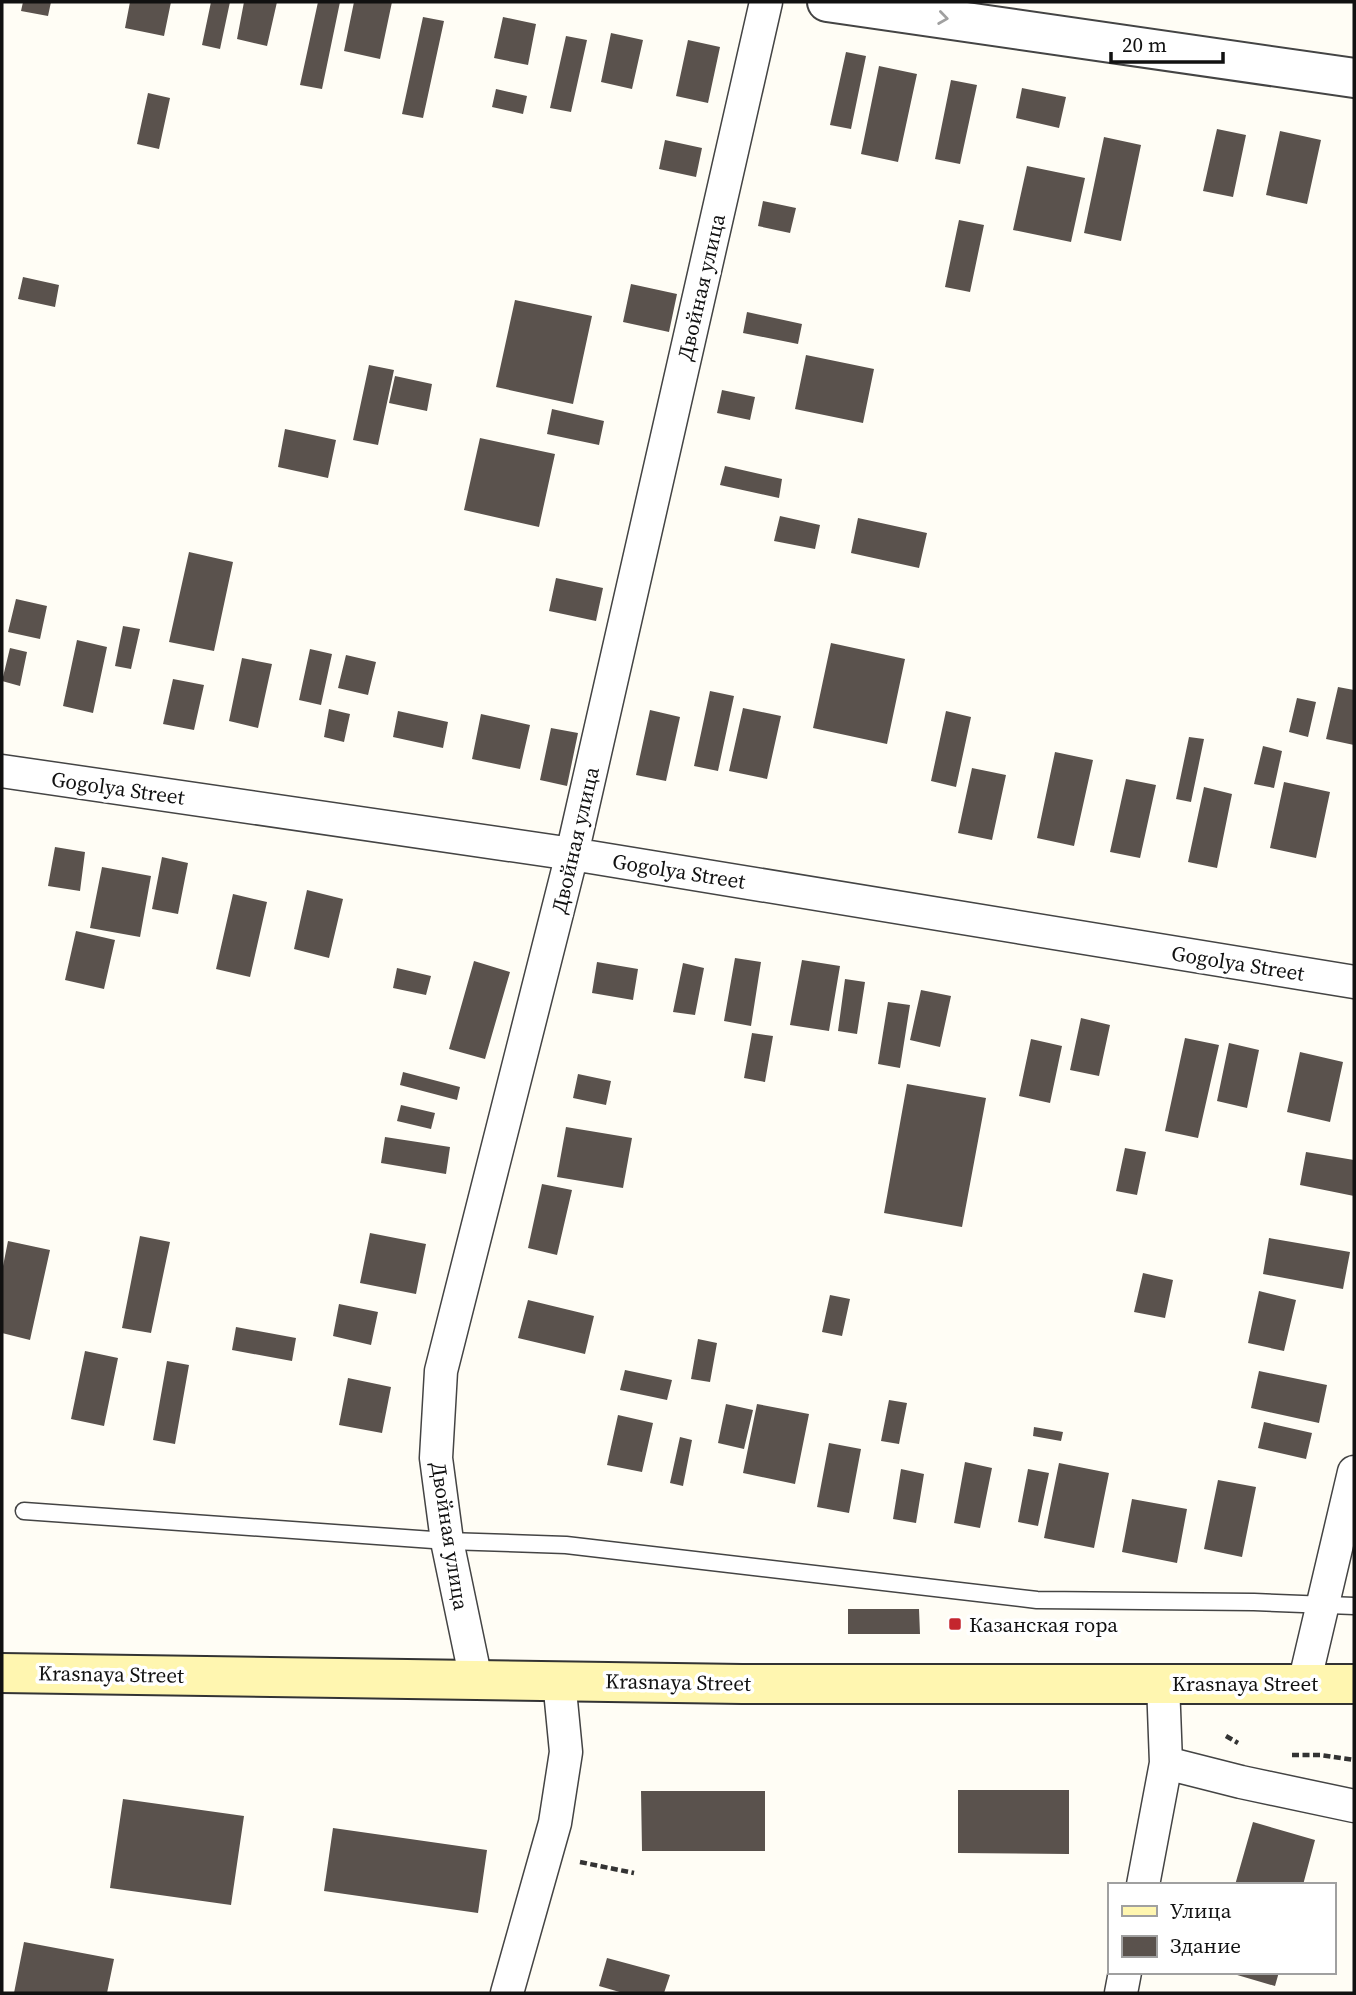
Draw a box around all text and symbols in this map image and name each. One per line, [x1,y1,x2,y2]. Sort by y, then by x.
one-way arrow [937,11,949,26]
scale bar [1111,21,1223,65]
text: 20 m [1122,30,1167,59]
street label: Двойная улица [670,211,732,363]
street label: Gogolya Street [50,764,187,812]
street label: Двойная улица [544,764,606,916]
street label: Gogolya Street [610,846,748,896]
street label: Gogolya Street [1169,938,1307,988]
street label: Двойная улица [424,1460,476,1612]
place label: Казанская гора [969,1610,1118,1639]
marker: Казанская гора [947,1616,963,1632]
street label: Krasnaya Street [38,1658,184,1690]
street label: Krasnaya Street [605,1666,751,1698]
street label: Krasnaya Street [1172,1669,1318,1698]
legend [1108,1883,1335,1974]
text: Улица [1170,1896,1232,1925]
text: Здание [1170,1931,1241,1960]

